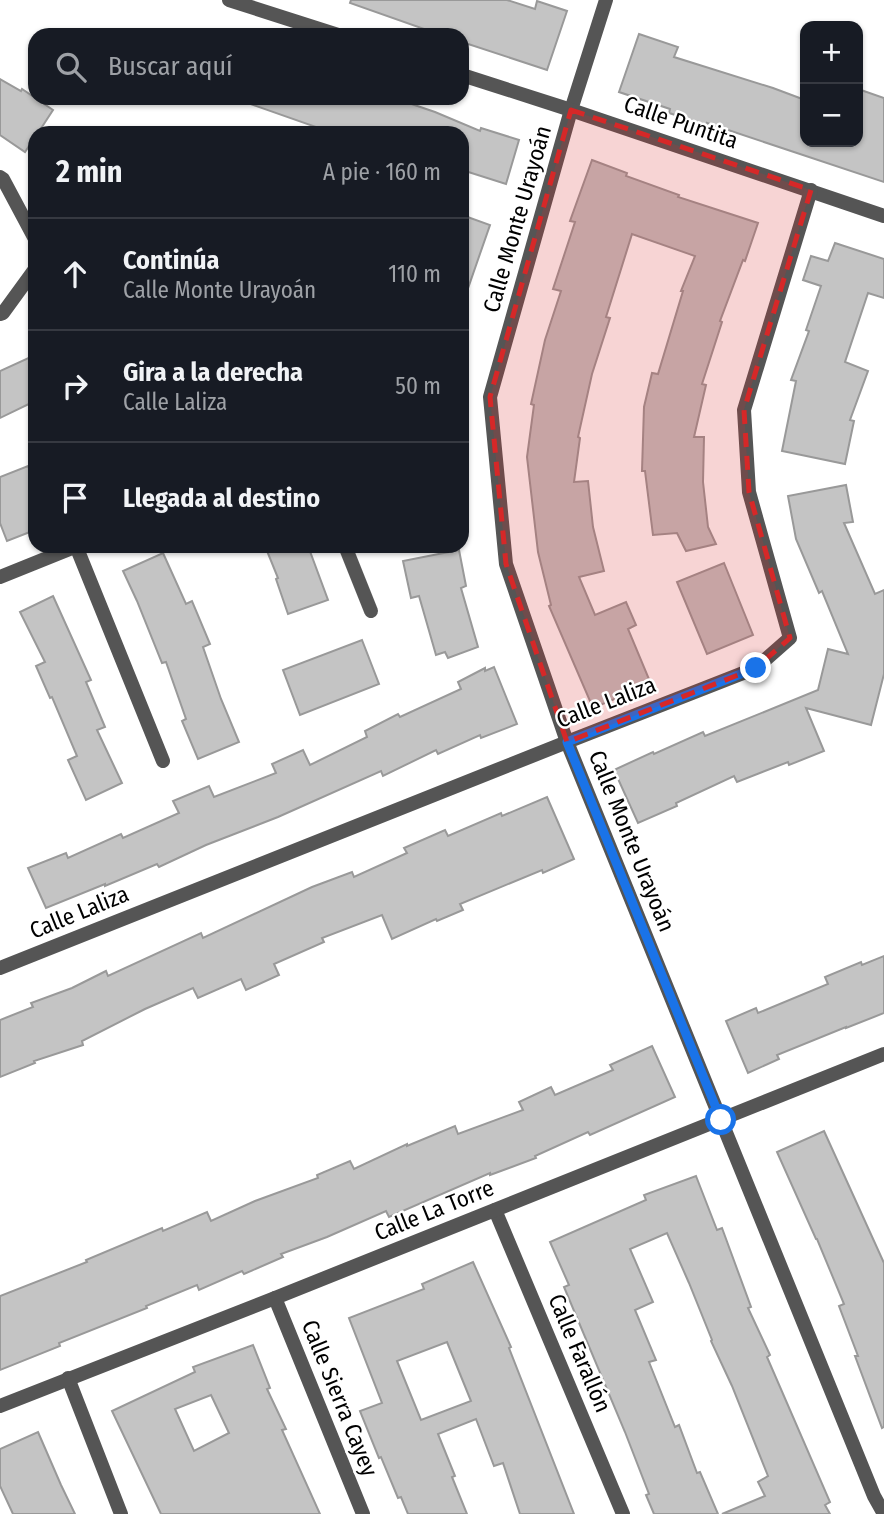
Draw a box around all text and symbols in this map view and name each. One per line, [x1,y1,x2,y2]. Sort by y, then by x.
map controls [800,21,863,147]
button: + [800,21,863,84]
search box [28,28,469,105]
icon: search [52,48,90,86]
text: Buscar aquí [108,51,233,82]
button: − [800,84,863,147]
street label: Calle Puntita [620,89,742,155]
street label: Calle Monte Urayoán [477,122,557,316]
text: 2 min [56,154,123,190]
text: A pie · 160 m [323,158,441,186]
text: Continúa [123,245,220,276]
icon: ahead [56,255,94,293]
text: 110 m [388,260,441,288]
text: Calle Monte Urayoán [123,276,316,304]
text: Gira a la derecha [123,357,303,388]
icon: right [56,367,94,405]
text: 50 m [395,372,441,400]
text: Calle Laliza [123,388,227,416]
icon: arrive [56,479,94,517]
text: Llegada al destino [123,483,320,514]
route end [740,652,771,683]
street label: Calle Laliza [552,670,660,734]
street label: Calle Monte Urayoán [583,746,681,936]
street label: Calle Laliza [25,879,133,945]
route start [705,1104,736,1135]
street label: Calle La Torre [370,1173,498,1247]
street label: Calle Farallón [543,1290,617,1416]
street label: Calle Sierra Cayey [296,1316,384,1481]

